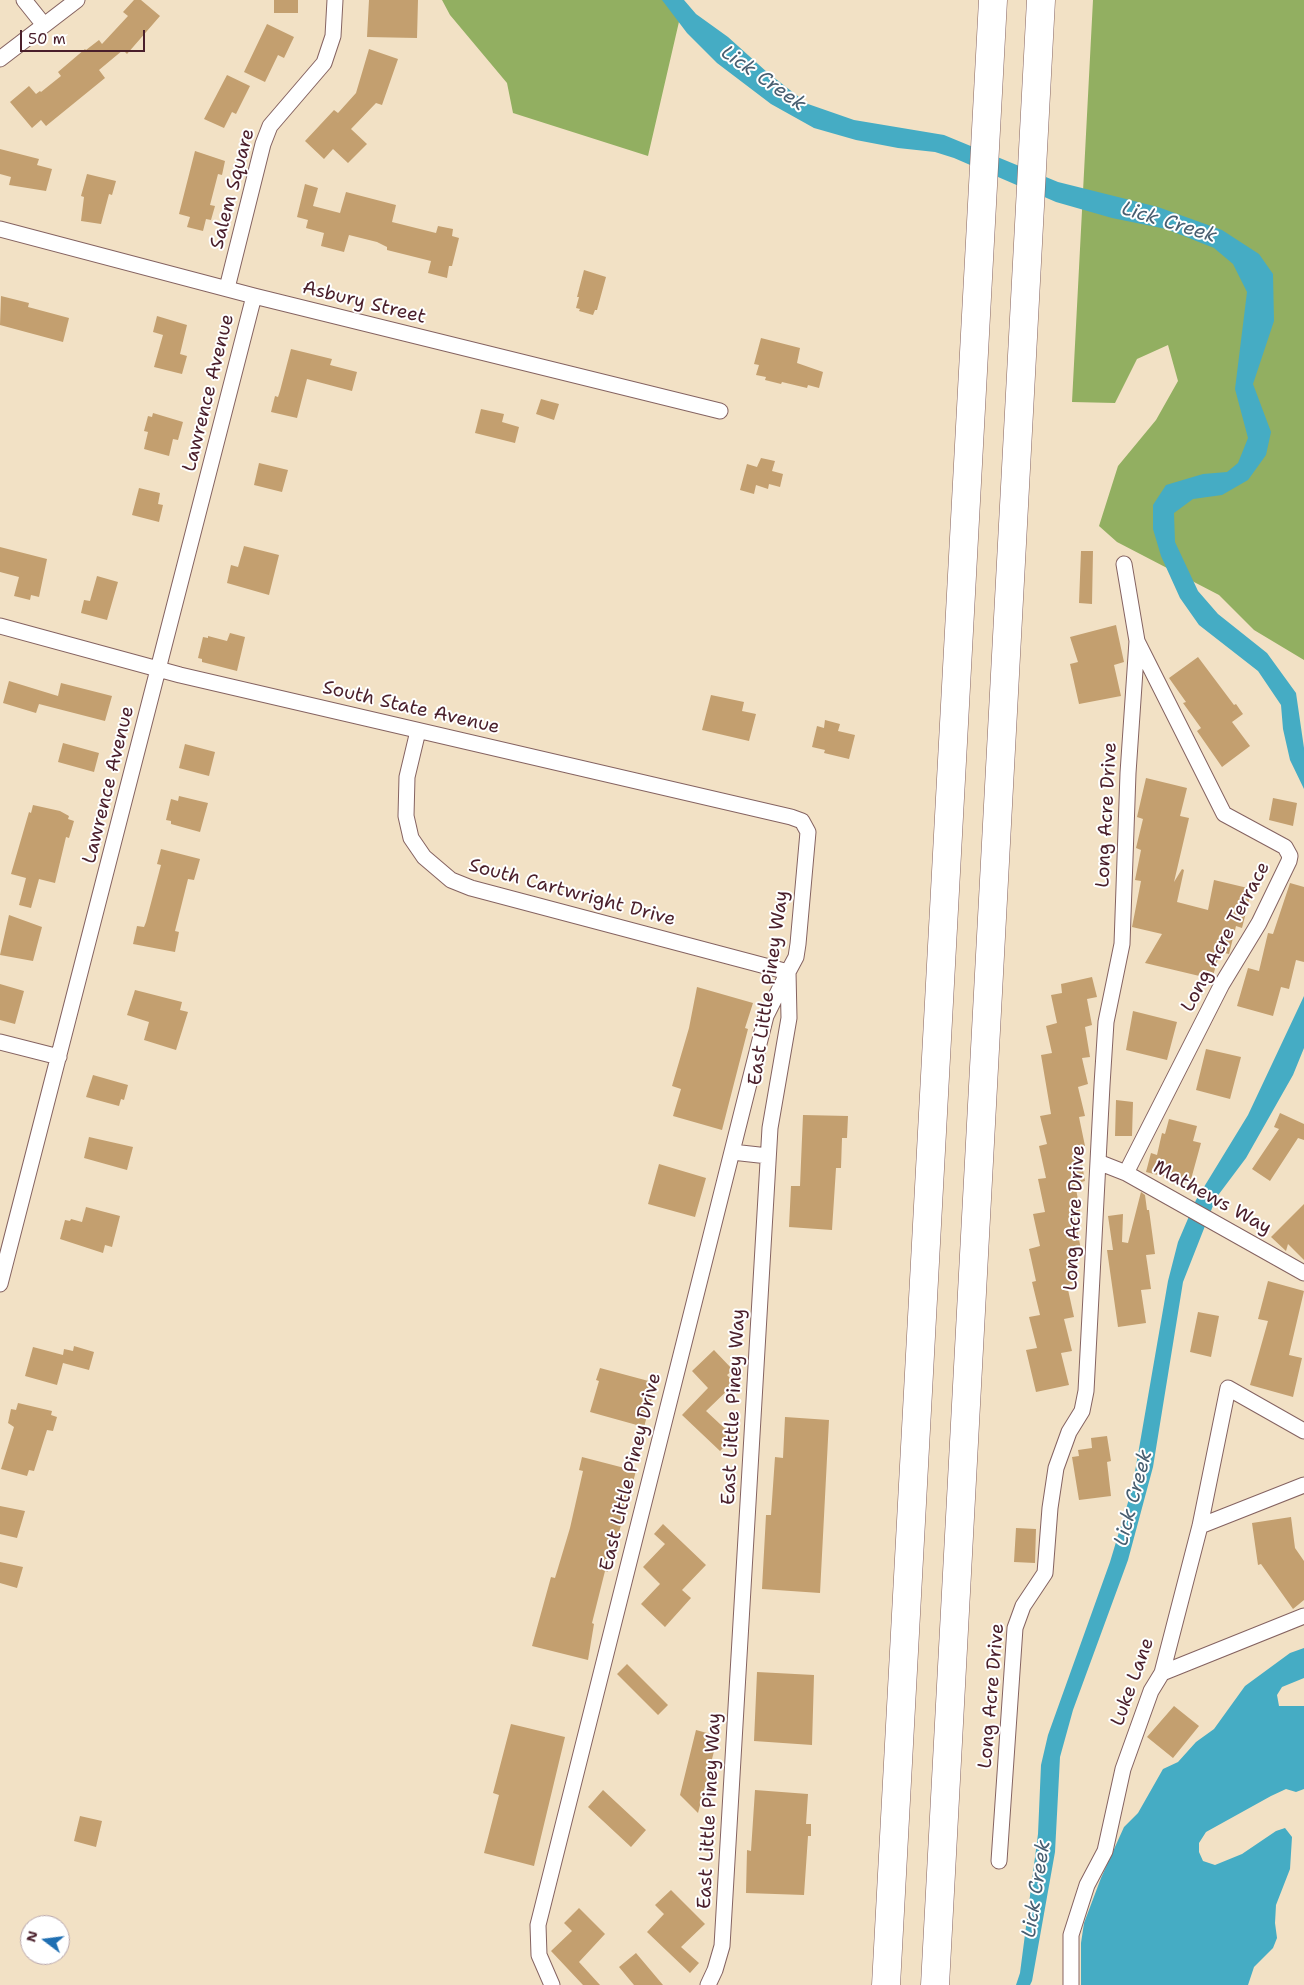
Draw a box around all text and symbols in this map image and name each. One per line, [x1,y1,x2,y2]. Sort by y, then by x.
scale bar [22,20,148,52]
text: 50 m [28,29,66,49]
water label: Lick Creek [716,41,810,117]
street label: Salem Square [206,126,260,252]
water label: Lick Creek [1118,197,1220,249]
street label: Asbury Street [300,277,428,329]
street label: Lawrence Avenue [178,312,240,474]
street label: South State Avenue [320,677,502,739]
street label: Lawrence Avenue [78,704,140,866]
street label: Long Acre Drive [1092,742,1122,888]
street label: South Cartwright Drive [466,854,678,932]
street label: Long Acre Terrace [1177,858,1275,1016]
street label: East Little Piney Way [744,889,794,1087]
street label: Long Acre Drive [1060,1145,1090,1291]
street label: Mathews Way [1149,1156,1275,1240]
street label: East Little Piney Way [717,1308,751,1506]
street label: East Little Piney Drive [595,1371,667,1573]
water label: Lick Creek [1110,1447,1158,1549]
street label: Long Acre Drive [974,1622,1010,1770]
street label: Luke Lane [1107,1635,1159,1729]
street label: East Little Piney Way [693,1712,727,1910]
water label: Lick Creek [1017,1838,1057,1940]
north arrow [20,1915,70,1965]
text: N [21,1929,42,1944]

